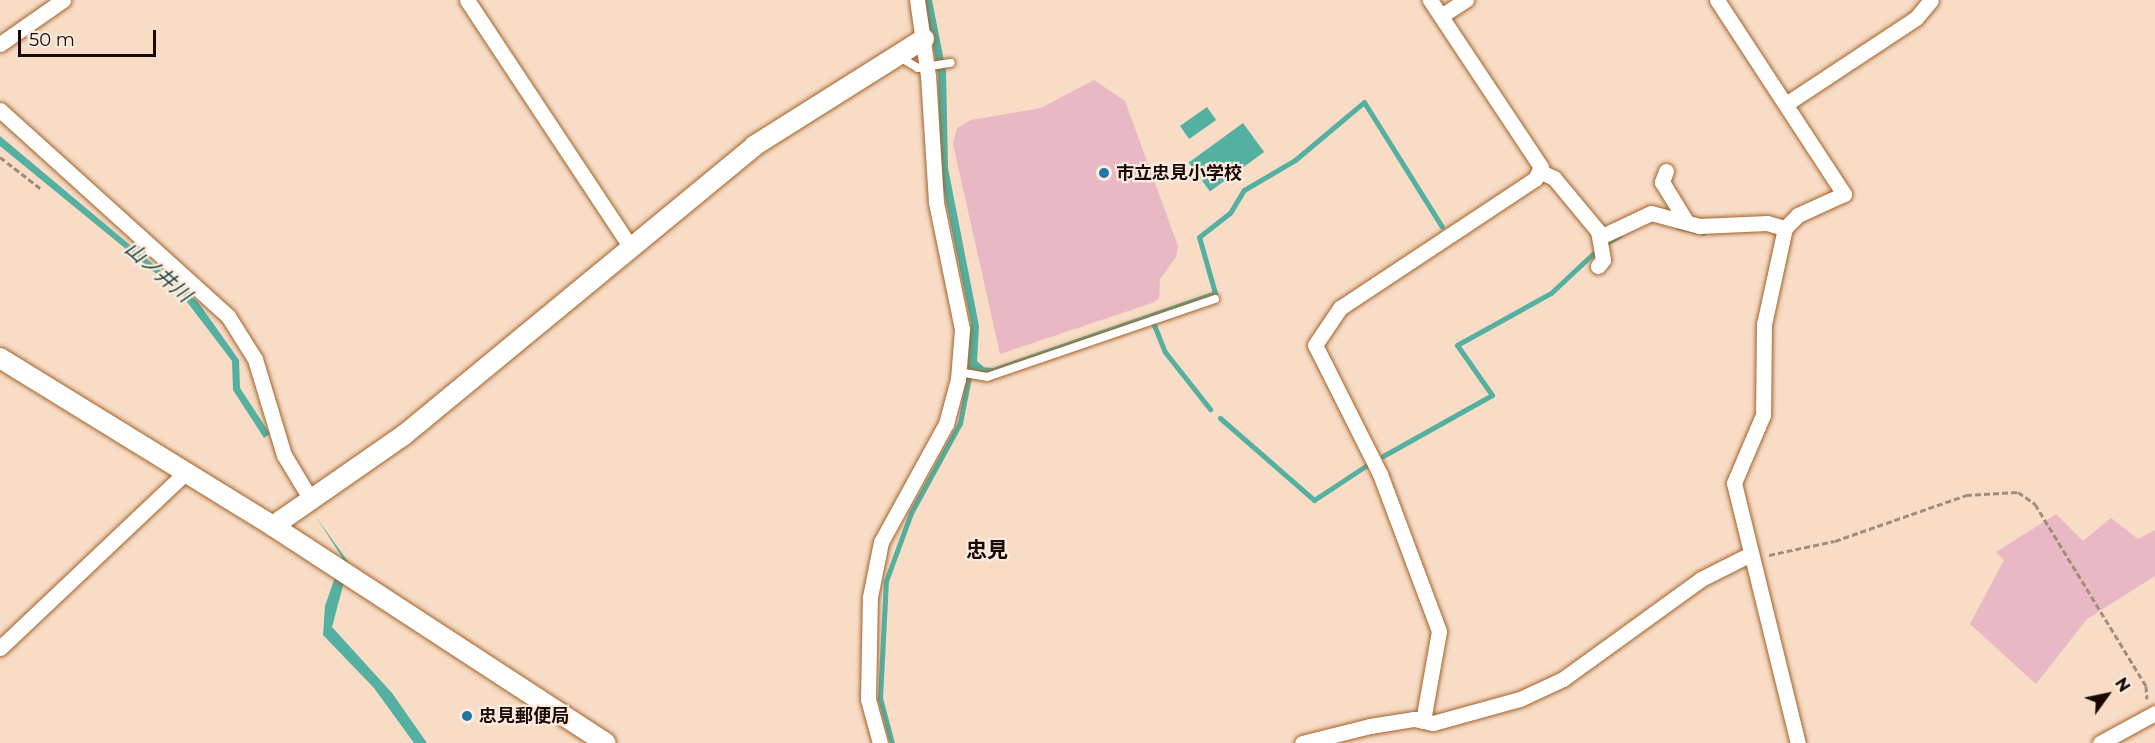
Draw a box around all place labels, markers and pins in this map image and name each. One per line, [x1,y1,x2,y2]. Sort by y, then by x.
place label: 市立忠見小学校 [1116,162,1242,184]
marker: 市立忠見小学校 [1097,166,1111,180]
place label: 忠見郵便局 [479,705,569,727]
marker: 忠見郵便局 [460,709,474,723]

